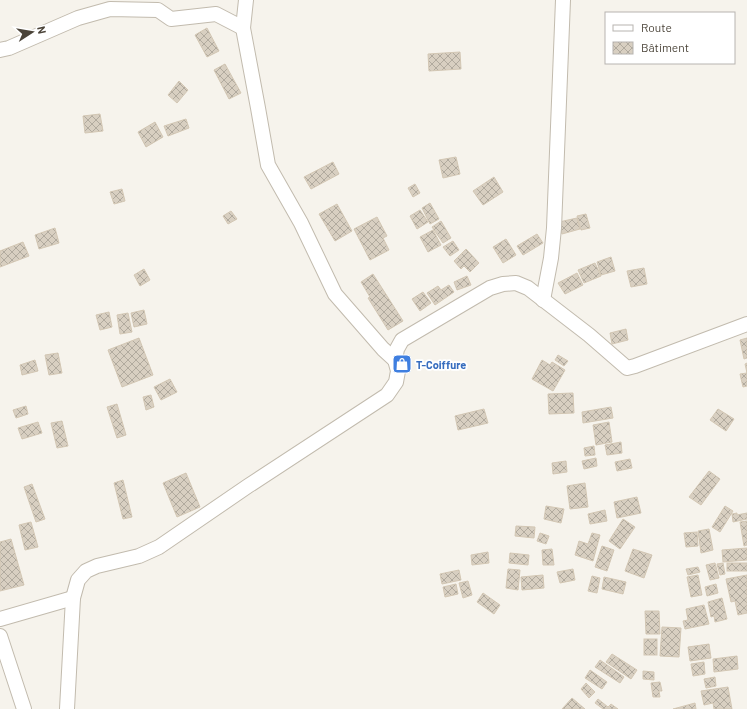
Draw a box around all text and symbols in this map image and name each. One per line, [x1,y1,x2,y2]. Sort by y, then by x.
north arrow [12,12,52,52]
legend [605,12,735,64]
text: Route [641,20,672,34]
text: N [35,25,49,35]
text: Bâtiment [641,40,689,54]
shop icon: T-Coiffure [391,353,413,375]
place label: T-Coiffure [416,358,466,371]

